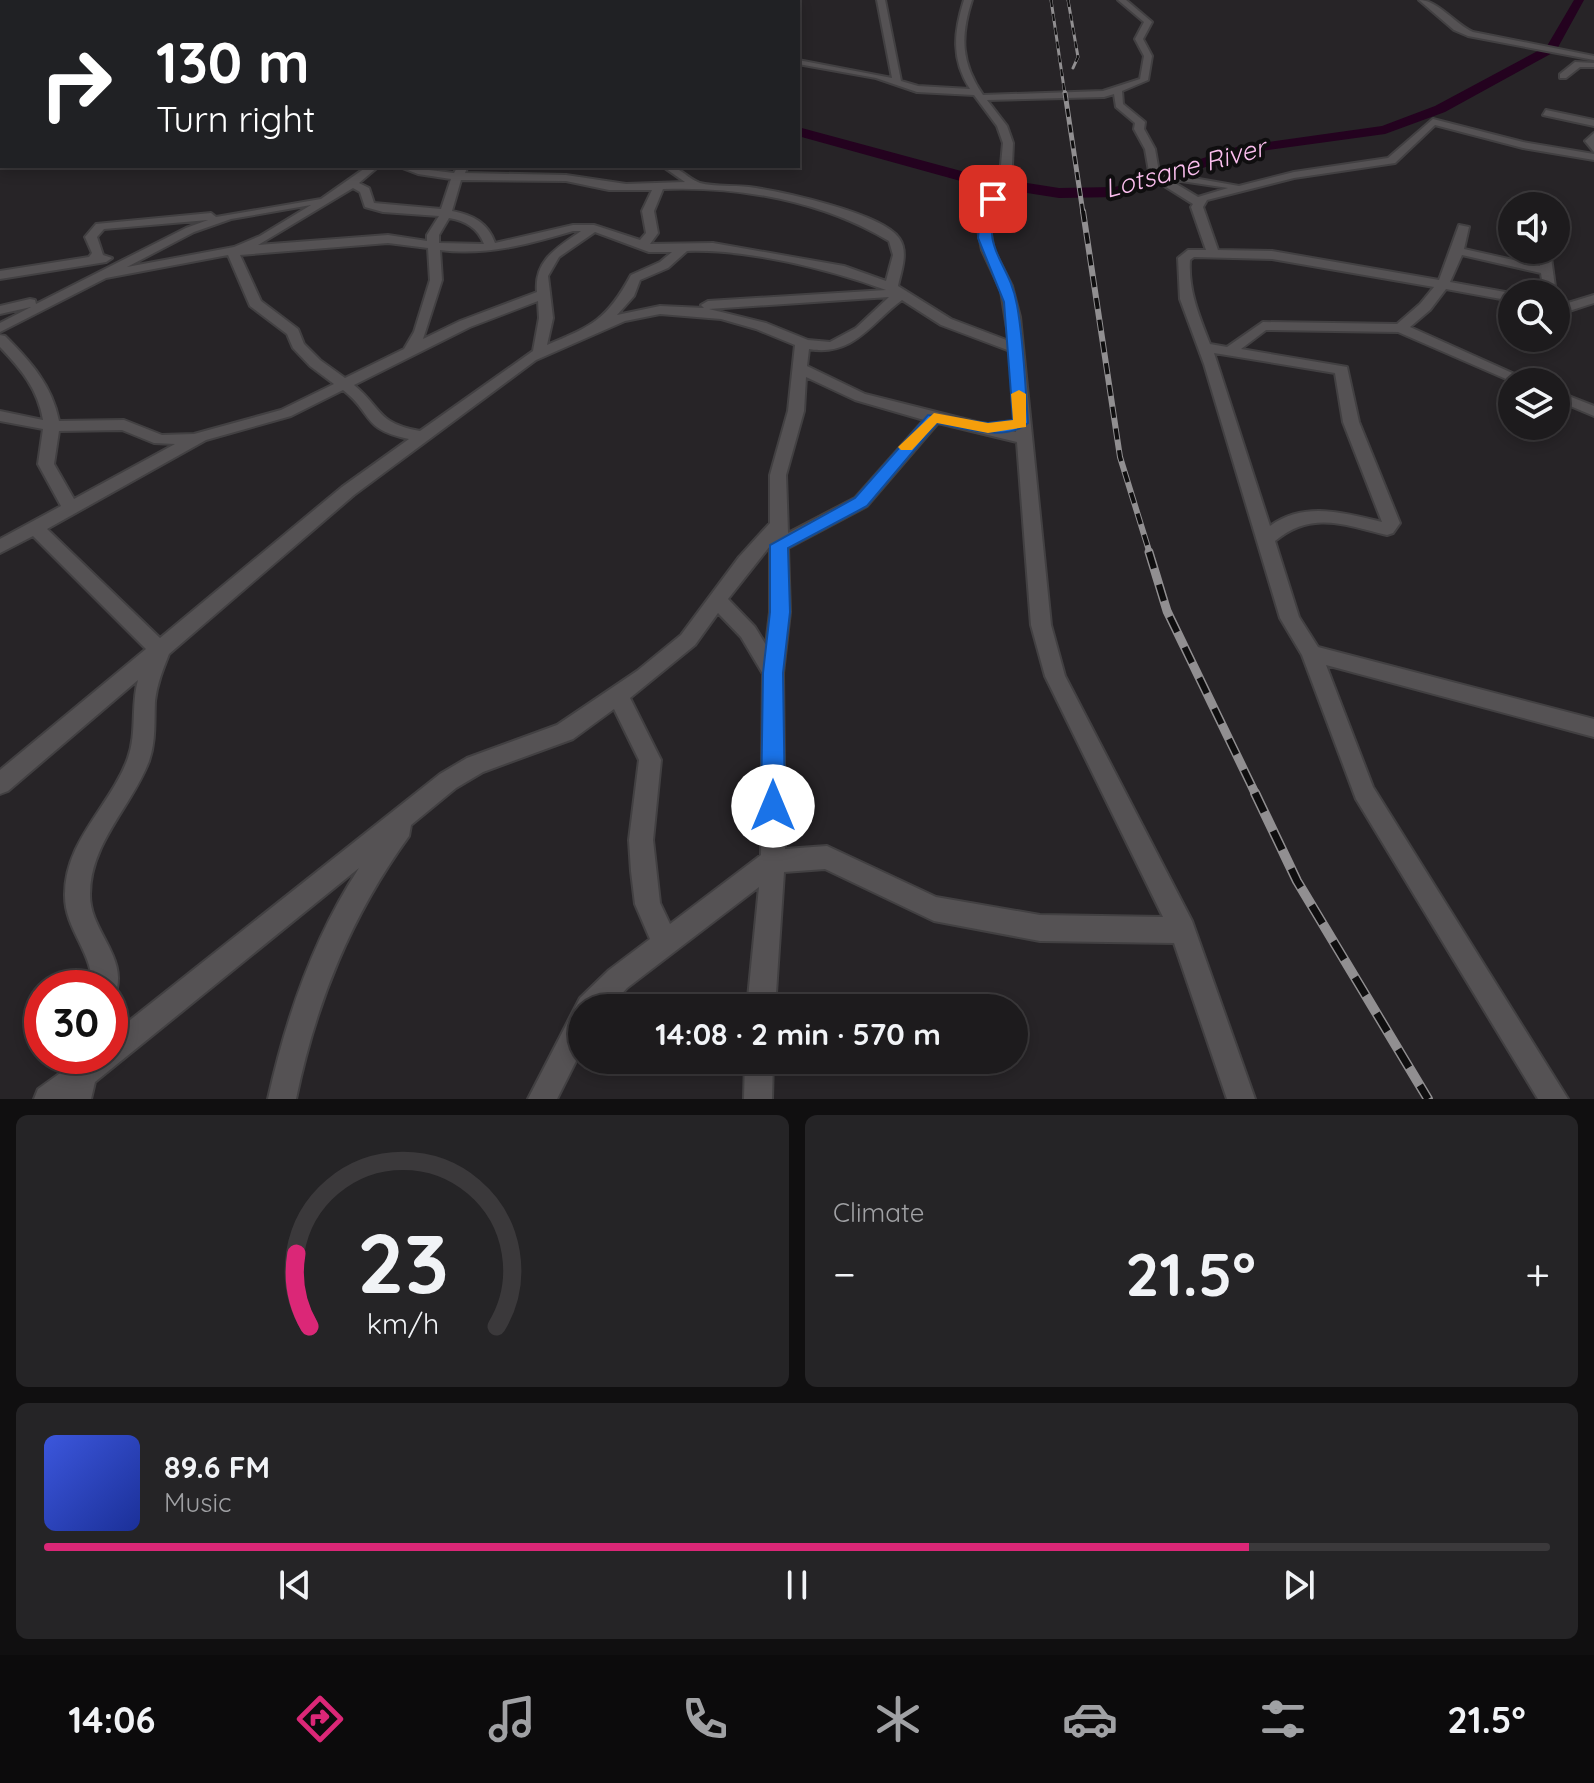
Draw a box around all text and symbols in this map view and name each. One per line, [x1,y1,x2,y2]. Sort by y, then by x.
text: 130 m [156,27,310,97]
icon: right [24,32,128,136]
text: Turn right [156,96,315,141]
water label: Lotsane River [1101,129,1272,205]
pin [959,165,1027,233]
icon: arrive [971,177,1015,221]
map controls [1498,192,1570,440]
button: sound [1498,192,1570,264]
button: search [1498,280,1570,352]
button: layers [1498,368,1570,440]
position arrow [731,764,815,848]
speed limit sign: 30 [24,970,128,1074]
text: 14:08 · 2 min · 570 m [655,1015,941,1053]
text: Climate [833,1196,924,1229]
text: 23 [356,1210,449,1314]
text: 21.5° [1125,1236,1256,1311]
text: − [833,1246,856,1301]
text: + [1525,1246,1550,1301]
text: km/h [366,1305,439,1341]
text: 89.6 FM [164,1448,270,1486]
text: Music [164,1486,232,1519]
icon: previous [273,1563,317,1607]
icon: pause [775,1563,819,1607]
icon: next [1277,1563,1321,1607]
icon: directions [292,1691,348,1747]
icon: music [484,1691,540,1747]
icon: phone [677,1691,733,1747]
icon: climate [870,1691,926,1747]
icon: car [1062,1691,1118,1747]
icon: filters [1255,1691,1311,1747]
text: 14:06 [68,1697,155,1742]
text: 21.5° [1447,1697,1526,1742]

